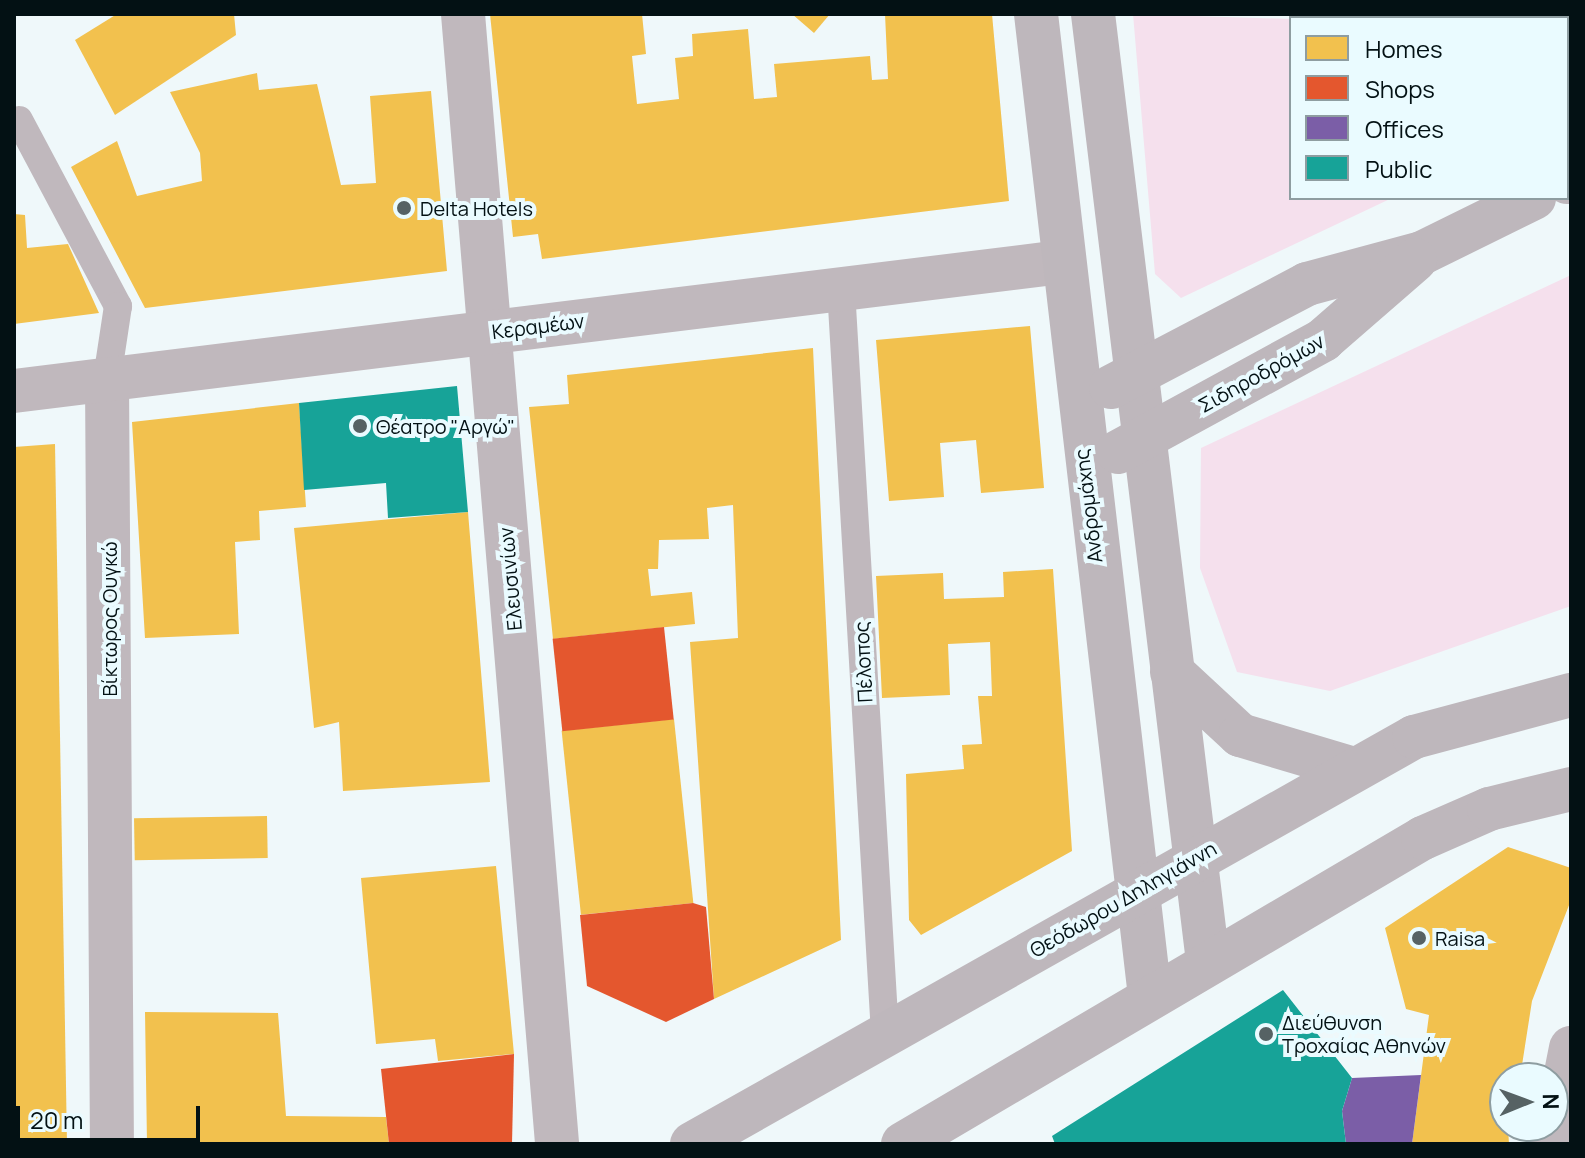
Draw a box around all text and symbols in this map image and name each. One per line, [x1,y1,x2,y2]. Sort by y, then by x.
legend [1289,16,1569,200]
text: Homes [1365,32,1443,65]
text: Shops [1365,72,1435,105]
text: Offices [1365,112,1444,145]
text: Public [1365,152,1432,185]
place label: Delta Hotels [420,196,533,220]
marker: Delta Hotels [395,199,413,217]
street label: Κεραμέων [490,308,586,344]
street label: Σιδηροδρόμων [1194,329,1328,417]
place label: Θέατρο "Αργώ" [376,414,515,438]
marker: Θέατρο "Αργώ" [351,417,369,435]
street label: Ανδρομάχης [1069,448,1107,564]
street label: Ελευσινίων [494,526,526,632]
street label: Βίκτωρος Ουγκώ [97,541,121,697]
street label: Πέλοπος [849,621,877,703]
street label: Θεόδωρου Δηληγιάννη [1026,836,1220,962]
place label: Raisa [1435,926,1485,950]
marker: Raisa [1410,929,1428,947]
place label: Διεύθυνση Τροχαίας Αθηνών [1282,1010,1446,1057]
marker: Διεύθυνση Τροχαίας Αθηνών [1257,1025,1275,1043]
north arrow [1489,1062,1569,1142]
scale bar [20,1090,204,1140]
text: N [1536,1093,1566,1110]
text: 20 m [30,1103,83,1136]

